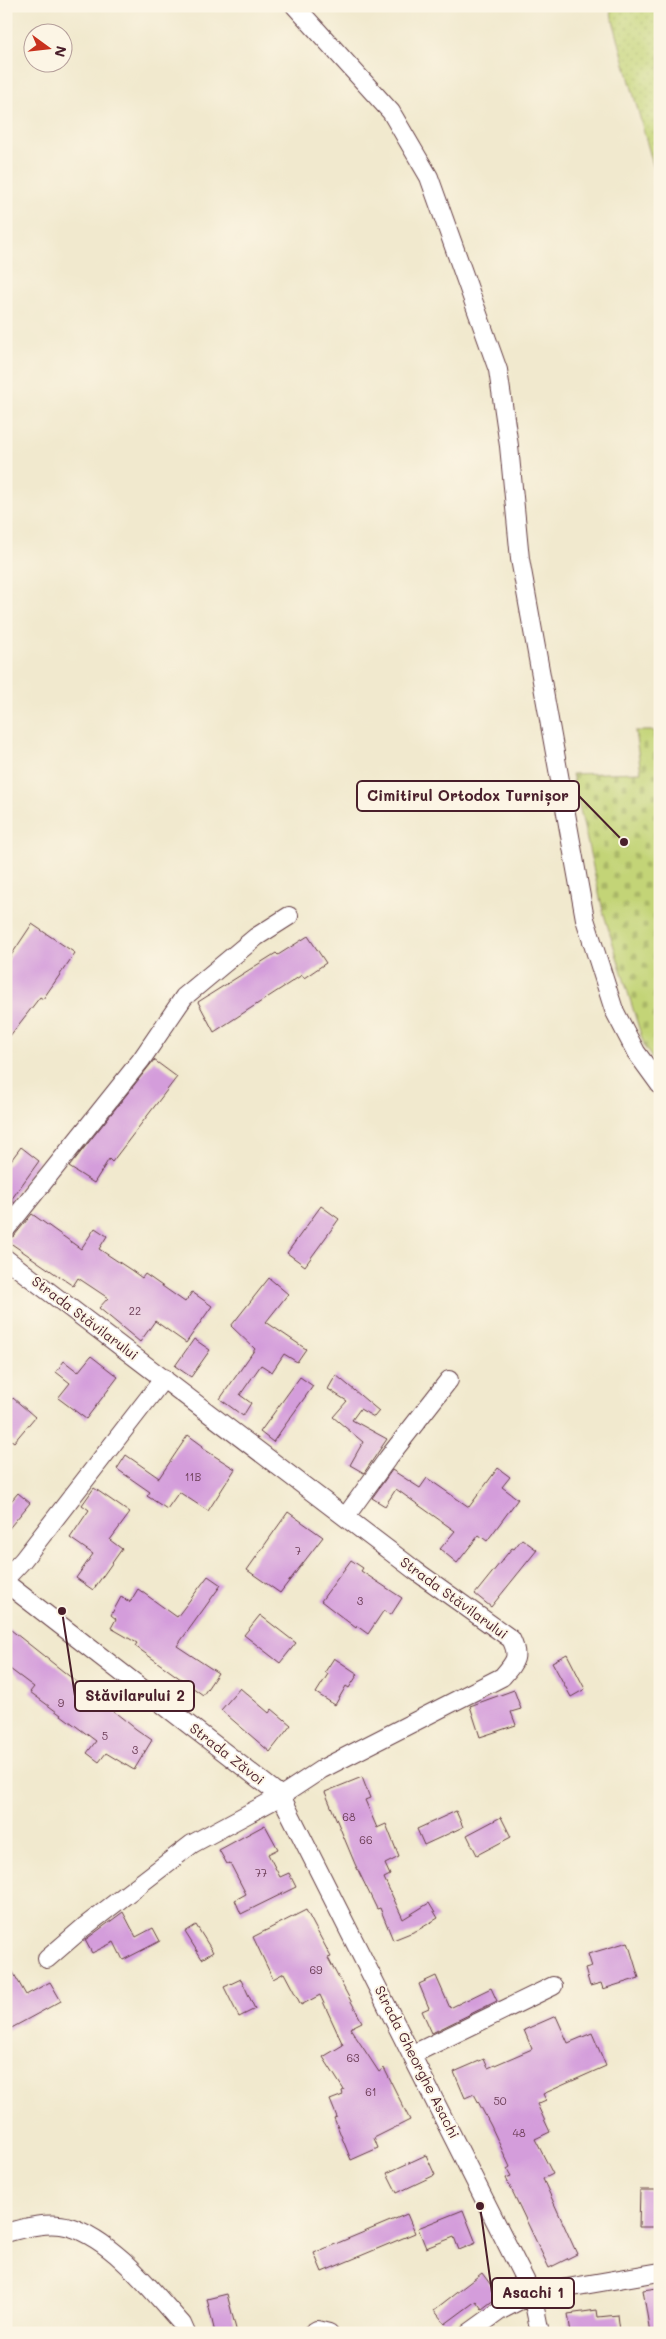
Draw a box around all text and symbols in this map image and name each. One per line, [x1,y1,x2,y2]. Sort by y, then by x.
north arrow [22,22,72,72]
text: N [50,44,72,59]
callout: Cimitirul Ortodox Turnișor [357,781,579,811]
text: Cimitirul Ortodox Turnișor [367,785,569,806]
street label: Strada Stăvilarului [28,1271,142,1364]
house number: 22 [129,1303,141,1318]
house number: 11B [185,1469,201,1484]
house number: 7 [295,1543,301,1558]
street label: Strada Stăvilarului [397,1552,512,1643]
house number: 3 [357,1593,364,1608]
callout: Stăvilarului 2 [75,1681,194,1711]
text: Stăvilarului 2 [85,1685,185,1705]
house number: 9 [58,1695,65,1710]
street label: Strada Zăvoi [186,1718,269,1789]
house number: 5 [102,1728,108,1743]
house number: 3 [132,1742,139,1757]
house number: 68 [342,1809,356,1824]
house number: 66 [359,1832,373,1847]
house number: 77 [255,1865,267,1880]
house number: 69 [309,1962,323,1977]
street label: Strada Gheorghe Asachi [371,1982,464,2141]
house number: 63 [346,2050,360,2065]
house number: 61 [365,2084,377,2099]
house number: 50 [493,2093,507,2108]
house number: 48 [512,2125,526,2140]
callout: Asachi 1 [492,2278,574,2308]
text: Asachi 1 [502,2282,564,2302]

